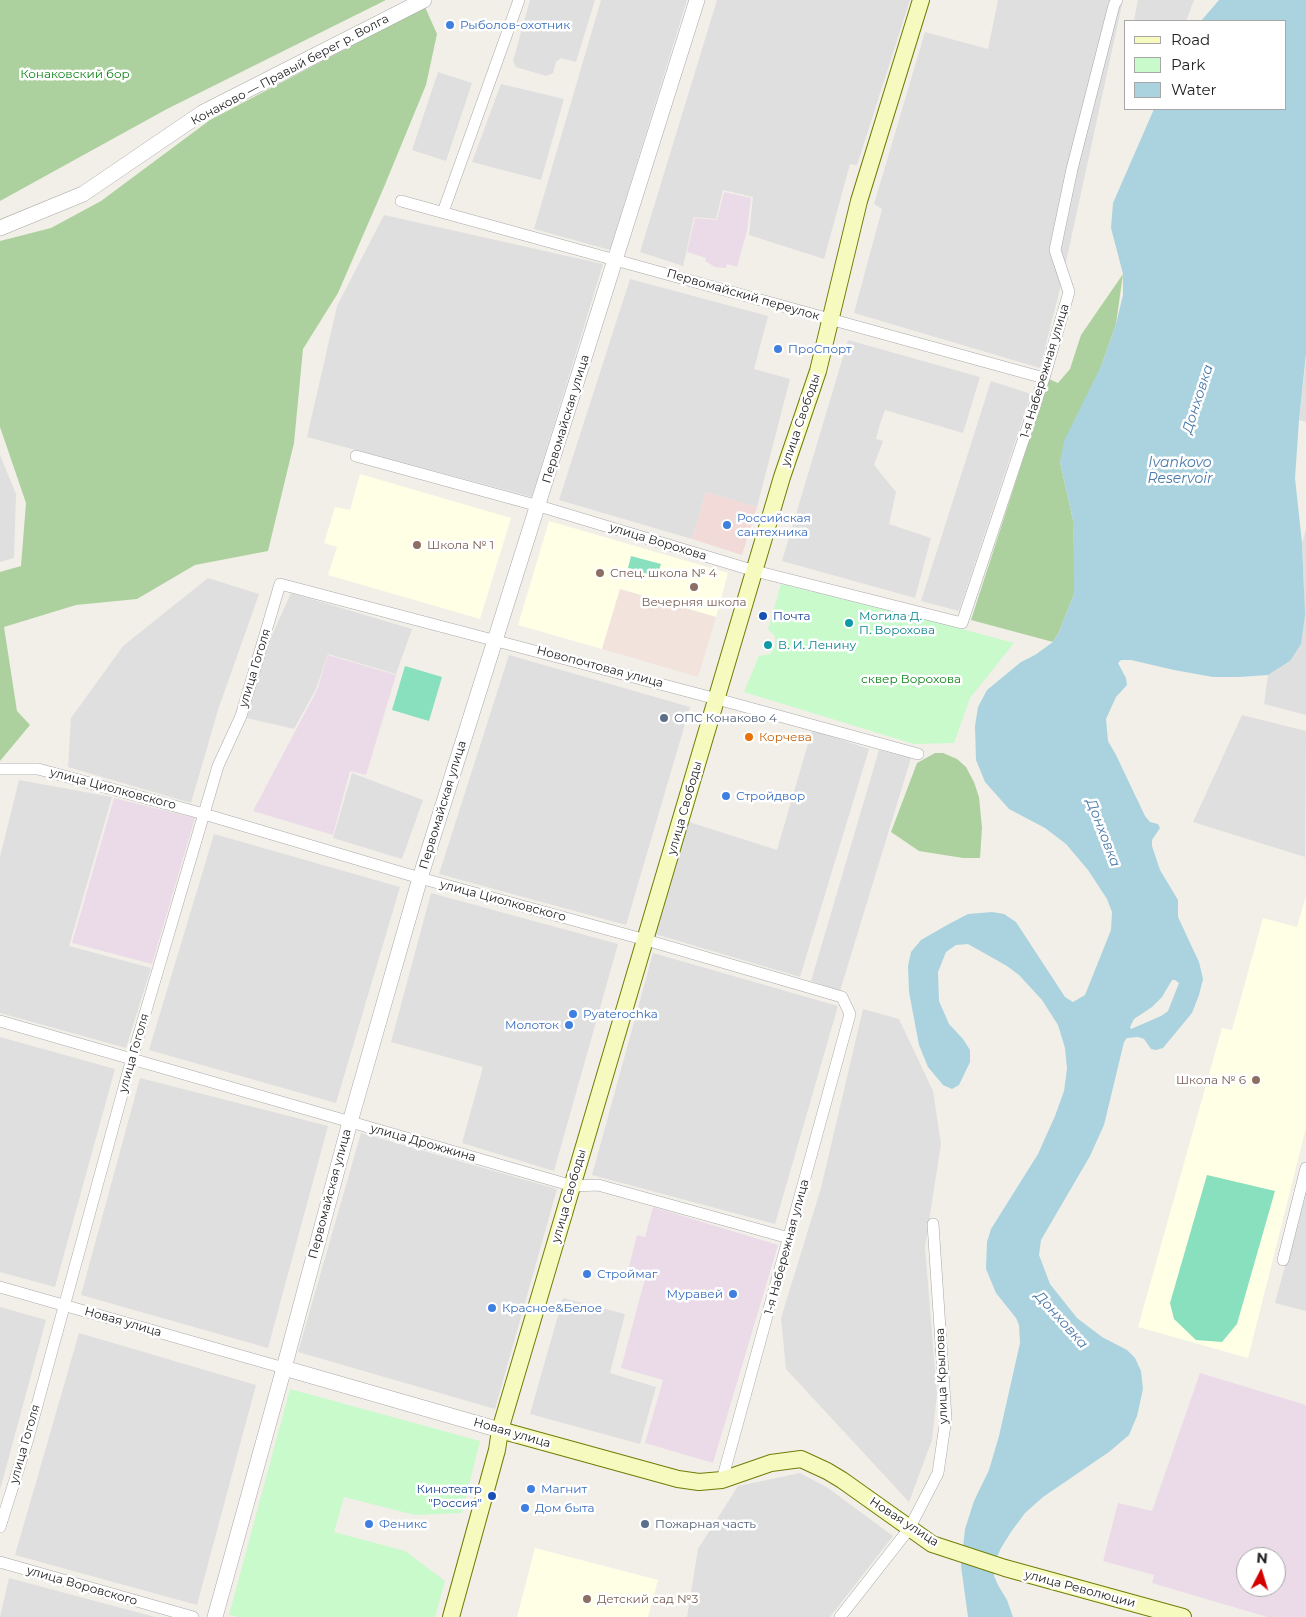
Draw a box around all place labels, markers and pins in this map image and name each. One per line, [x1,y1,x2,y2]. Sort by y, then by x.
place label: Рыболов-охотник [460,18,570,32]
marker: Рыболов-охотник [444,19,456,31]
place label: ПроСпорт [788,342,852,356]
marker: ПроСпорт [772,343,784,355]
place label: Российская сантехника [737,511,811,539]
marker: Российская сантехника [721,519,733,531]
place label: Школа № 1 [427,538,494,552]
marker: Школа № 1 [411,539,423,551]
place label: Спец. школа № 4 [610,566,717,580]
marker: Спец. школа № 4 [594,567,606,579]
marker: Вечерняя школа [688,581,700,593]
place label: Вечерняя школа [641,595,747,609]
place label: Почта [773,609,810,623]
place label: Могила Д. П. Ворохова [859,609,935,637]
marker: Почта [757,610,769,622]
marker: Могила Д. П. Ворохова [843,617,855,629]
place label: В. И. Ленину [778,638,856,652]
marker: В. И. Ленину [762,639,774,651]
place label: ОПС Конаково 4 [674,711,777,725]
marker: ОПС Конаково 4 [658,712,670,724]
place label: Корчева [759,730,812,744]
marker: Корчева [743,731,755,743]
place label: Стройдвор [736,789,805,803]
marker: Стройдвор [720,790,732,802]
place label: Pyaterochka [583,1007,658,1021]
marker: Pyaterochka [567,1008,579,1020]
place label: Молоток [505,1018,559,1032]
marker: Молоток [563,1019,575,1031]
place label: Школа № 6 [1176,1073,1246,1087]
marker: Школа № 6 [1250,1074,1262,1086]
place label: Строймаг [597,1267,657,1281]
marker: Строймаг [581,1268,593,1280]
place label: Муравей [667,1287,723,1301]
marker: Муравей [727,1288,739,1300]
place label: Красное&Белое [502,1301,602,1315]
marker: Красное&Белое [486,1302,498,1314]
place label: Кинотеатр "Россия" [416,1482,482,1510]
place label: Магнит [541,1482,587,1496]
marker: Магнит [525,1483,537,1495]
marker: Кинотеатр "Россия" [486,1490,498,1502]
place label: Дом быта [535,1501,595,1515]
marker: Дом быта [519,1502,531,1514]
place label: Феникс [379,1517,427,1531]
place label: Пожарная часть [655,1517,756,1531]
marker: Феникс [363,1518,375,1530]
marker: Пожарная часть [639,1518,651,1530]
place label: Детский сад №3 [597,1592,698,1606]
marker: Детский сад №3 [581,1593,593,1605]

